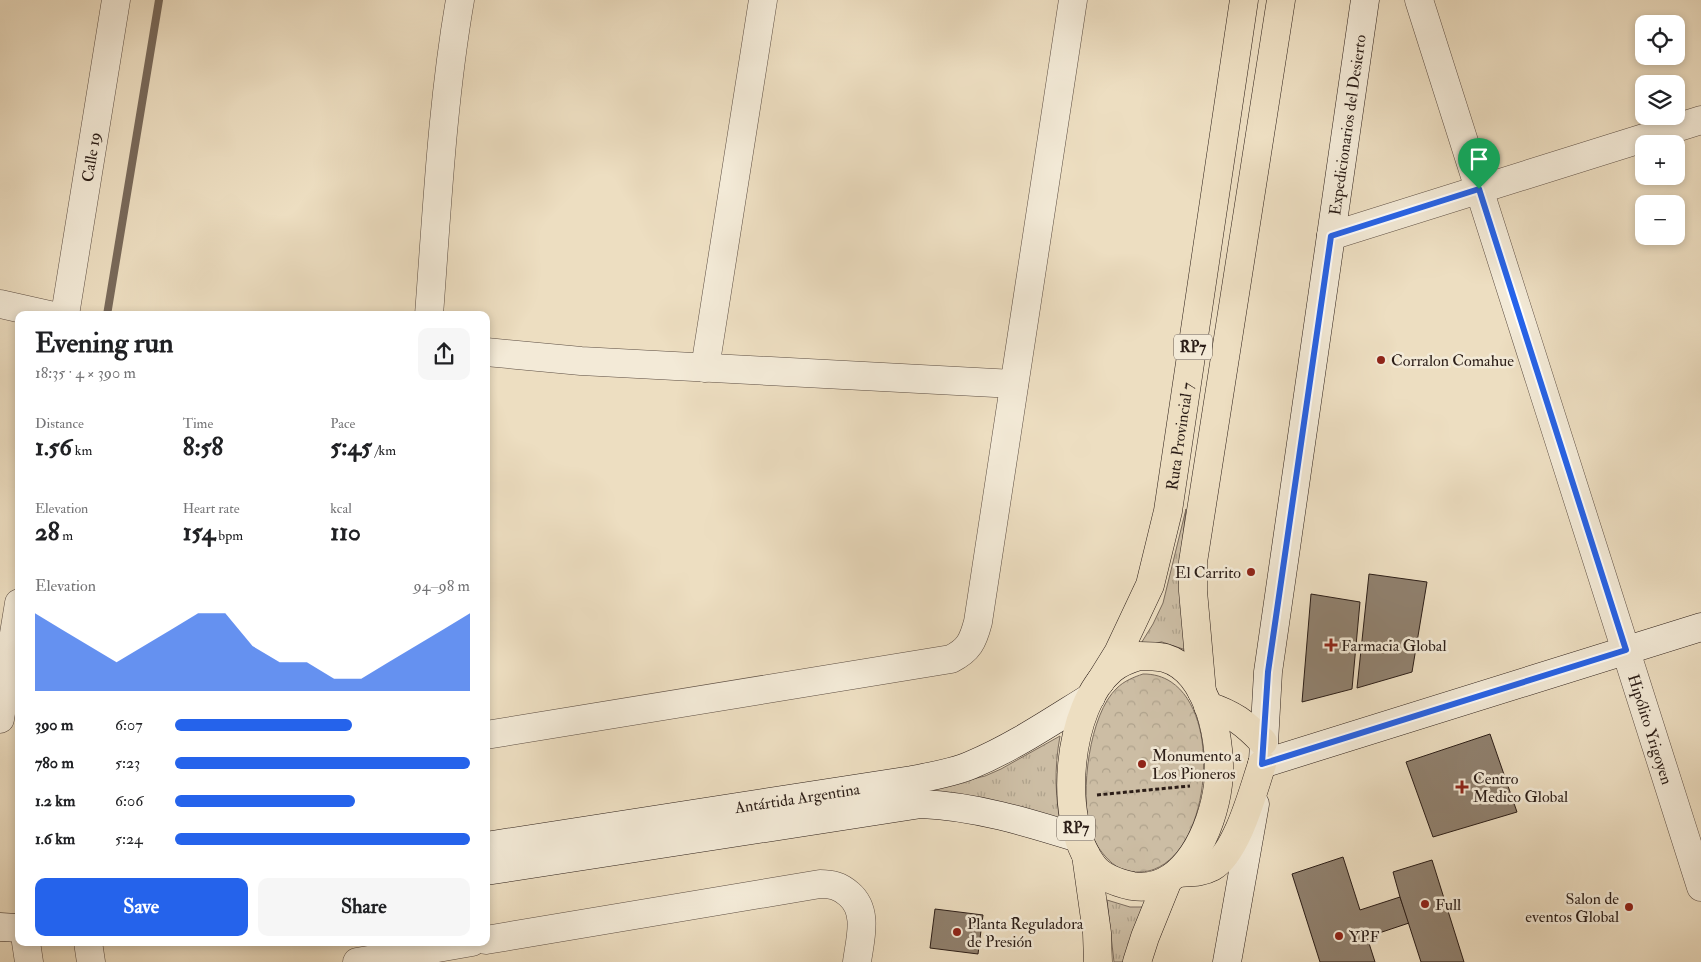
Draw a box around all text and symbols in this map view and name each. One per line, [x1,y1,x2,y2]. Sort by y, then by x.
map controls [1635,15,1685,245]
button: locate [1635,15,1685,65]
street label: Expedicionarios del Desierto [1325,33,1371,217]
button: layers [1635,75,1685,125]
street label: Calle 19 [78,131,105,184]
button: + [1635,135,1685,185]
pin [1458,138,1500,189]
icon: arrive [1465,145,1493,173]
button: − [1635,195,1685,245]
text: Evening run [35,326,173,361]
button: share [418,328,470,380]
road number: RP7 [1174,334,1212,360]
place label: Corralon Comahue [1391,351,1514,371]
marker: Corralon Comahue [1375,354,1387,366]
text: 18:35 · 4 × 390 m [35,363,136,383]
street label: Ruta Provincial 7 [1162,380,1198,492]
text: Distance [35,415,84,432]
text: Time [183,415,213,432]
text: Pace [330,415,355,432]
text: 1.56 [35,432,72,463]
text: 8:58 [183,432,223,463]
text: 5:45 [330,432,372,463]
text: km [72,442,92,459]
text: /km [372,442,396,459]
text: Elevation [35,500,88,517]
text: Heart rate [183,500,240,517]
text: kcal [330,500,352,517]
text: 28 [35,517,59,548]
text: 154 [183,517,215,548]
text: 110 [330,517,361,548]
text: m [59,527,73,544]
text: bpm [215,527,243,544]
place label: El Carrito [1175,563,1241,583]
marker: El Carrito [1245,566,1257,578]
text: Elevation [35,576,96,596]
text: 94–98 m [414,576,470,596]
place label: Farmacia Global [1341,636,1447,656]
marker: Farmacia Global [1325,639,1337,651]
street label: Hipólito Yrigoyen [1623,672,1677,787]
text: 390 m [35,715,73,735]
text: 6:07 [115,715,143,735]
place label: Monumento a Los Pioneros [1152,746,1242,784]
text: 780 m [35,753,74,773]
text: 5:23 [115,753,140,773]
marker: Monumento a Los Pioneros [1136,758,1148,770]
place label: Centro Medico Global [1473,769,1568,807]
street label: Antártida Argentina [732,779,862,818]
marker: Centro Medico Global [1455,780,1469,794]
text: 1.2 km [35,791,75,811]
text: 6:06 [115,791,143,811]
road number: RP7 [1057,816,1095,840]
text: 1.6 km [35,829,75,849]
text: 5:24 [115,829,143,849]
button: Save [35,878,248,936]
button: Share [258,878,470,936]
place label: Salon de eventos Global [1525,889,1619,927]
place label: Full [1435,895,1461,915]
marker: Full [1419,898,1431,910]
marker: Salon de eventos Global [1623,901,1635,913]
place label: Planta Reguladora de Presión [967,914,1084,952]
marker: Planta Reguladora de Presión [951,926,963,938]
place label: YPF [1349,927,1379,947]
marker: YPF [1333,930,1345,942]

